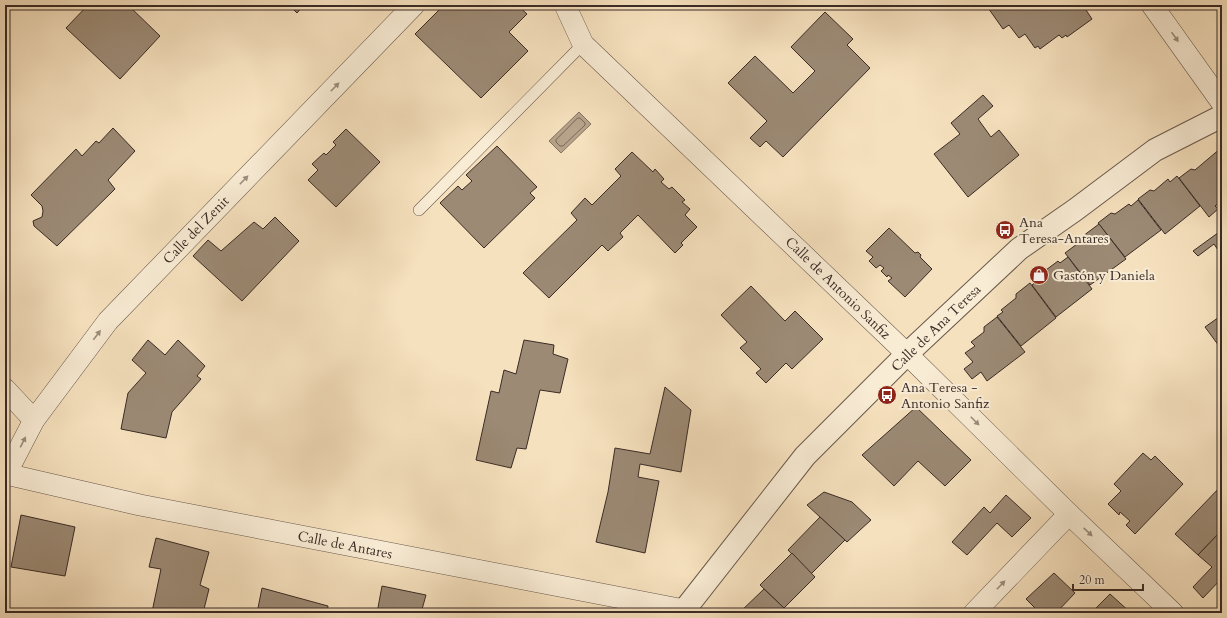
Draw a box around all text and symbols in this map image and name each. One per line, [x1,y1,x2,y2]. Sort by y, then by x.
one-way arrow [1171,32,1179,42]
one-way arrow [330,82,340,92]
one-way arrow [240,175,249,185]
street label: Calle del Zenit [159,191,234,268]
place label: Ana Teresa-Antares [1019,213,1109,248]
bus stop icon: Ana Teresa-Antares [994,219,1016,241]
street label: Calle de Antonio Sanfiz [781,233,895,344]
shop icon: Gastón y Daniela [1028,264,1050,286]
place label: Gastón y Daniela [1053,266,1155,285]
street label: Calle de Ana Teresa [887,280,985,376]
one-way arrow [93,330,102,341]
place label: Ana Teresa - Antonio Sanfiz [901,378,990,413]
bus stop icon: Ana Teresa - Antonio Sanfiz [876,384,898,406]
one-way arrow [970,416,980,426]
one-way arrow [20,436,26,448]
street label: Calle de Antares [296,527,394,564]
one-way arrow [1082,527,1093,536]
scale bar [1073,566,1143,592]
text: 20 m [1079,572,1106,588]
one-way arrow [996,580,1006,590]

